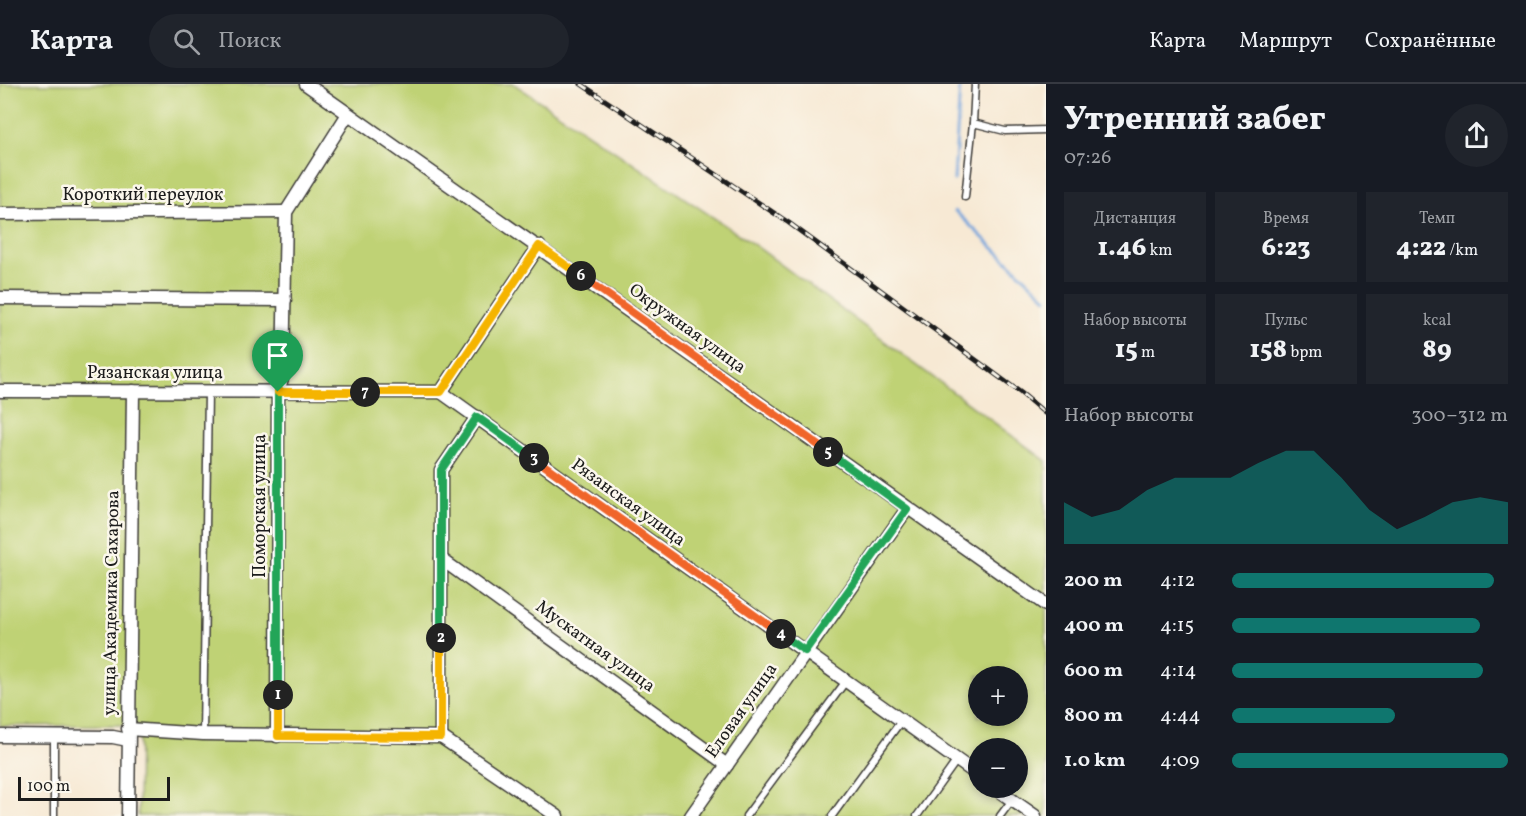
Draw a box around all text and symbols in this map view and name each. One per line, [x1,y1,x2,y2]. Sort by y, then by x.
search box [149,14,569,68]
text: Карта [30,22,113,61]
icon: search [170,25,203,58]
text: Поиск [218,26,281,57]
text: Карта [1149,27,1206,56]
text: Маршрут [1239,27,1332,56]
text: Сохранённые [1365,27,1496,56]
text: Утренний забег [1064,98,1325,144]
button: share [1445,104,1508,167]
text: 07:26 [1064,144,1111,172]
street label: Короткий переулок [63,183,224,208]
text: Дистанция [1094,208,1176,230]
text: Время [1263,208,1309,230]
text: Темп [1419,208,1455,230]
text: 1.46 [1097,230,1146,266]
text: 6:23 [1262,230,1311,266]
text: 4:22 [1396,230,1446,266]
text: km [1146,240,1173,262]
text: /km [1446,240,1478,262]
pin: 6 [566,261,596,291]
text: 6 [577,265,585,287]
street label: Окружная улица [623,278,751,380]
text: Набор высоты [1083,310,1187,332]
text: Пульс [1264,310,1308,332]
text: kcal [1423,310,1451,332]
pin [252,330,303,392]
text: 15 [1115,332,1138,368]
text: 158 [1250,332,1287,368]
text: 89 [1422,332,1452,368]
icon: arrive [261,339,294,372]
text: m [1138,342,1155,364]
text: bpm [1287,342,1322,364]
street label: Рязанская улица [87,361,223,386]
pin: 7 [350,377,380,407]
text: 7 [361,381,369,403]
text: Набор высоты [1064,402,1194,430]
text: 300–312 m [1411,402,1508,430]
street label: Поморская улица [248,434,273,578]
pin: 5 [813,437,843,467]
text: 5 [824,441,832,463]
pin: 3 [519,443,549,473]
text: 3 [530,447,538,469]
street label: Рязанская улица [566,453,690,553]
street label: улица Академика Сахарова [98,490,126,716]
text: 200 m [1064,567,1122,595]
text: 4:12 [1160,567,1195,595]
street label: Мускатная улица [530,595,660,699]
text: 400 m [1064,612,1124,640]
text: 4:15 [1160,612,1194,640]
pin: 4 [766,619,796,649]
pin: 2 [426,623,456,653]
text: 4 [776,623,786,645]
text: 2 [437,627,445,649]
text: 600 m [1064,657,1123,685]
text: 4:14 [1160,657,1196,685]
street label: Еловая улица [700,658,784,764]
map controls [968,666,1028,798]
button: + [968,666,1028,726]
pin: 1 [263,680,293,710]
text: 1 [275,684,281,706]
text: 800 m [1064,702,1123,730]
text: 4:44 [1160,702,1201,730]
button: − [968,738,1028,798]
text: 1.0 km [1064,747,1126,775]
text: 4:09 [1160,747,1199,775]
scale bar [18,774,170,802]
text: 100 m [27,776,70,798]

